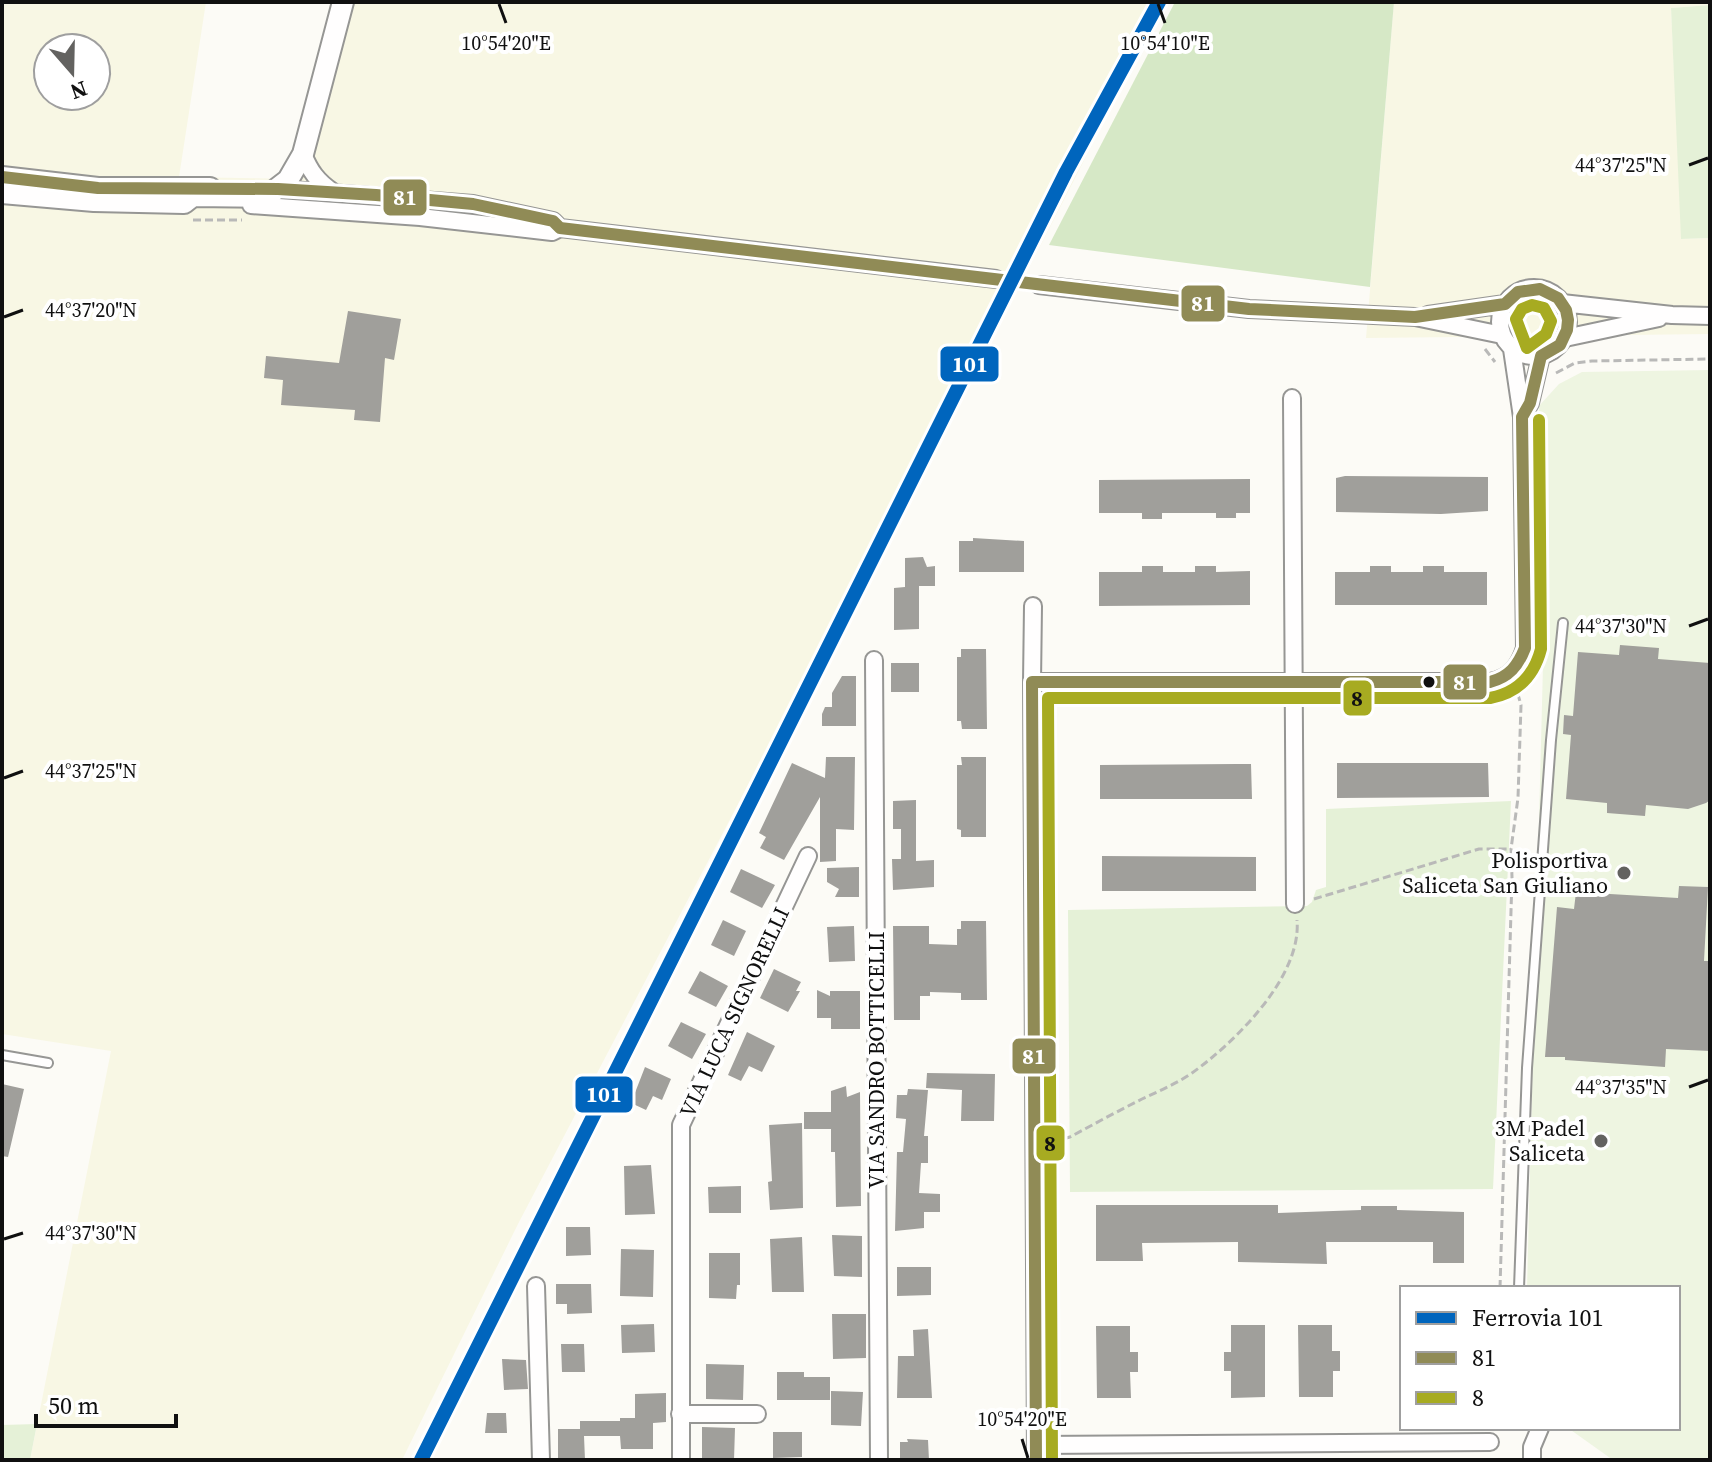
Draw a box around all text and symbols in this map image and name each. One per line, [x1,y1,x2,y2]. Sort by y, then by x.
text: 10°54'20"E [461,29,551,57]
text: 10°54'10"E [1120,29,1210,57]
north arrow [32,32,112,112]
text: N [66,74,92,108]
text: 44°37'25"N [1575,151,1667,179]
line badge: 81 [382,178,428,217]
text: 81 [393,182,417,212]
line badge: 81 [1180,284,1226,323]
text: 81 [1191,288,1215,318]
text: 44°37'20"N [45,296,137,324]
line badge: 101 [939,345,1000,383]
text: 101 [952,349,988,379]
text: 44°37'30"N [1575,612,1667,640]
line badge: 81 [1442,663,1488,701]
text: 81 [1453,667,1477,697]
unlabelled marker [1421,674,1437,690]
line badge: 8 [1342,679,1373,717]
text: 8 [1351,683,1363,713]
text: 44°37'25"N [45,757,137,785]
place label: Polisportiva Saliceta San Giuliano [1402,845,1609,900]
marker: Polisportiva Saliceta San Giuliano [1615,864,1633,882]
street label: VIA LUCA SIGNORELLI [672,902,796,1122]
street label: VIA SANDRO BOTTICELLI [861,931,891,1189]
line badge: 81 [1011,1037,1057,1075]
text: 81 [1022,1041,1046,1071]
text: 44°37'35"N [1575,1073,1667,1101]
line badge: 101 [574,1075,634,1114]
text: 101 [586,1079,622,1109]
place label: 3M Padel Saliceta [1495,1113,1586,1168]
line badge: 8 [1035,1124,1066,1162]
text: 8 [1044,1128,1056,1158]
marker: 3M Padel Saliceta [1592,1132,1610,1150]
text: 44°37'30"N [45,1219,137,1247]
legend [1400,1286,1680,1430]
text: Ferrovia 101 [1472,1301,1603,1334]
text: 81 [1472,1341,1496,1374]
scale bar [36,1378,176,1428]
text: 8 [1472,1381,1484,1414]
text: 50 m [48,1389,99,1422]
text: 10°54'20"E [977,1405,1067,1433]

